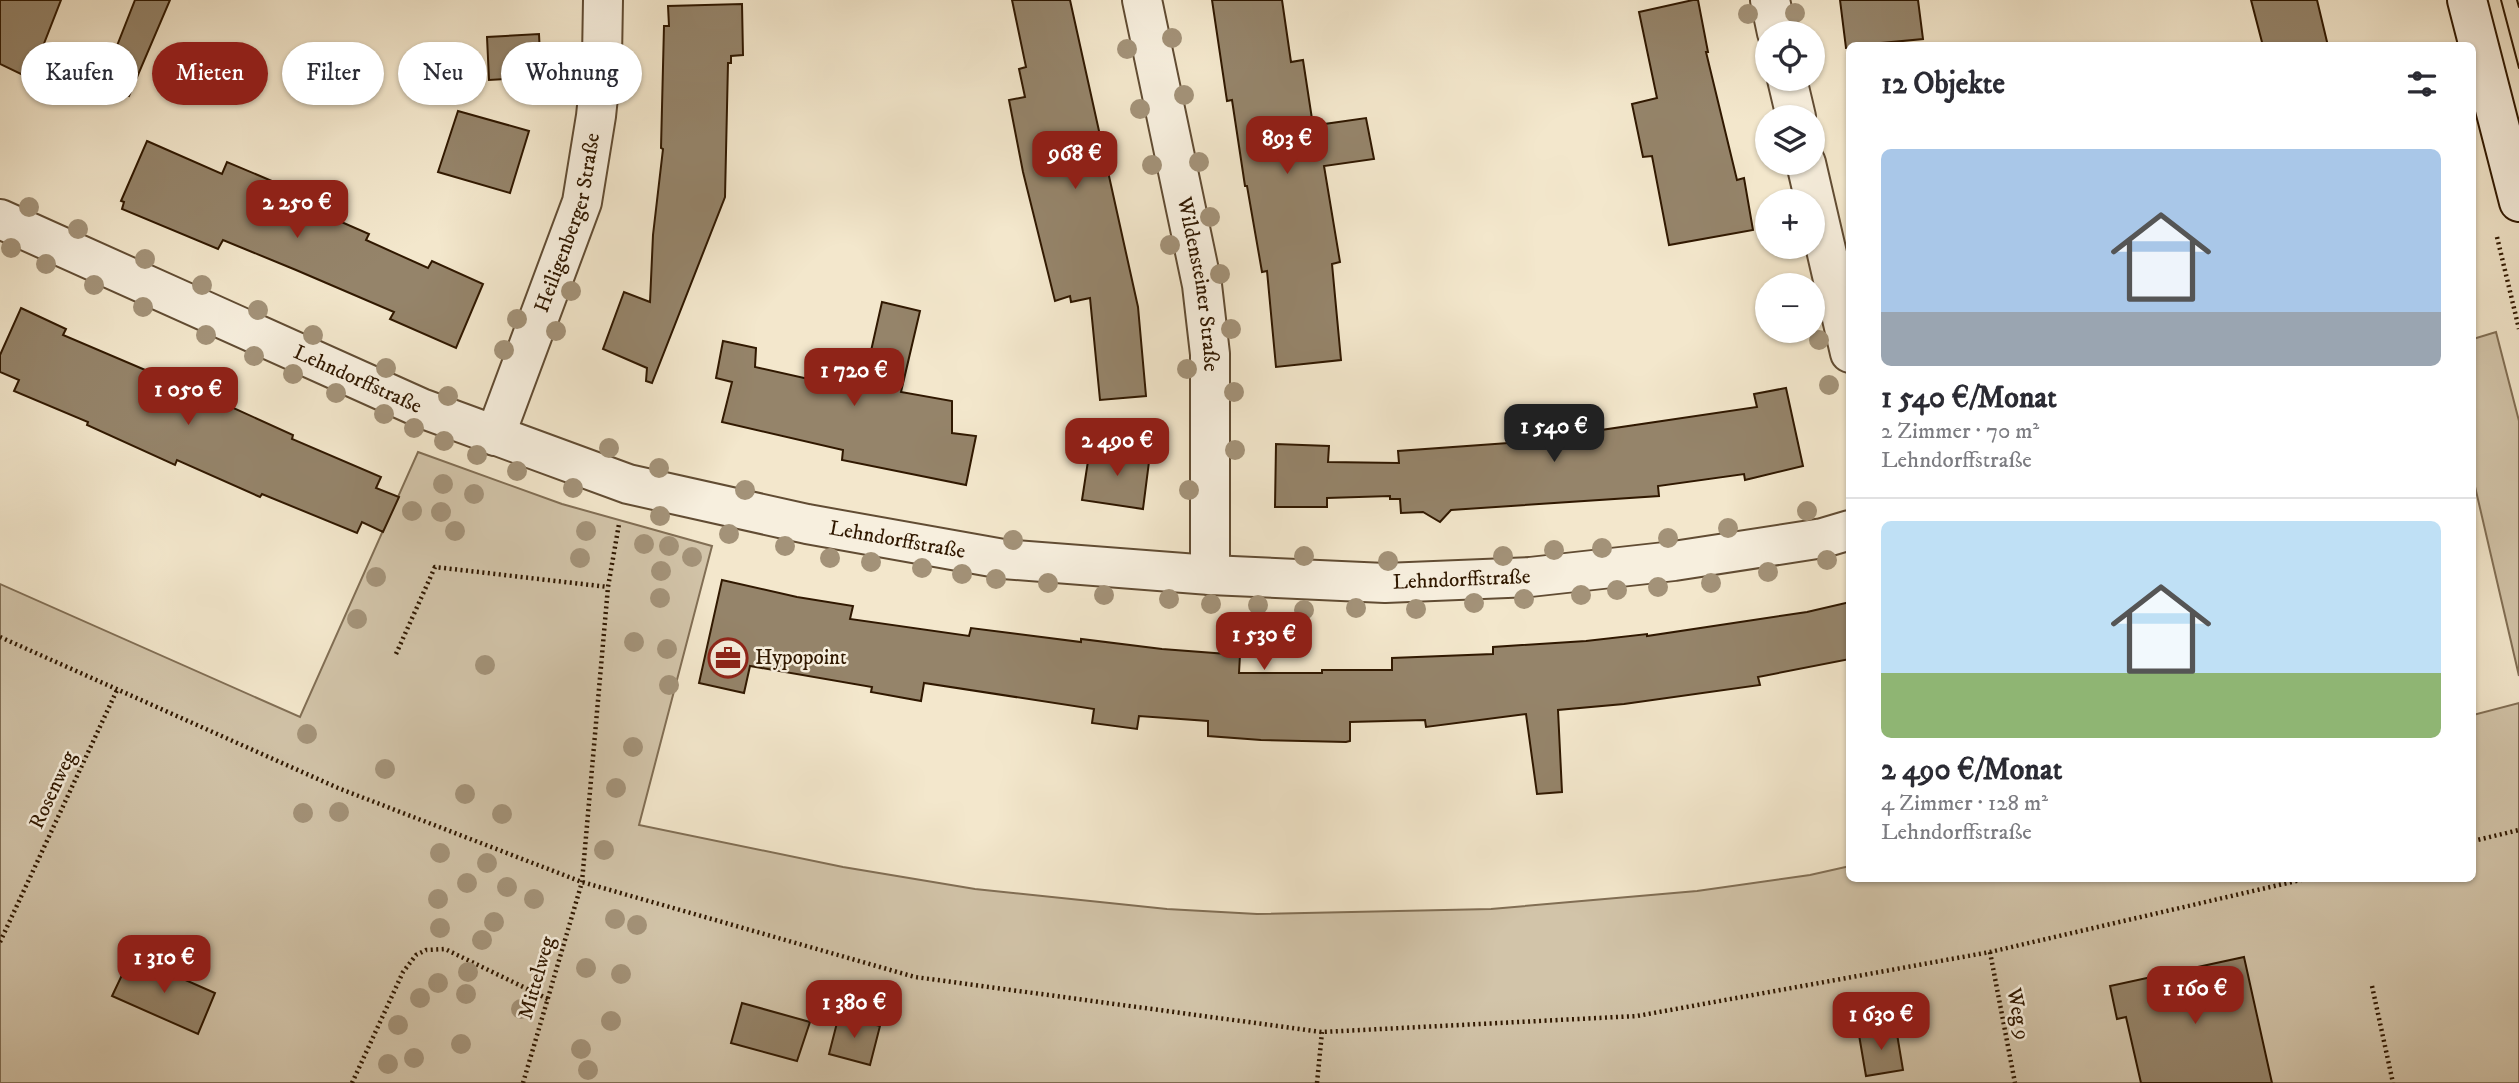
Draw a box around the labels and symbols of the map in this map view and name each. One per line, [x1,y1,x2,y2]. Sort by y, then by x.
pin: 893 € [1238,116,1336,176]
street label: Heiligenberger Straße [529,131,606,316]
pin: 968 € [1026,132,1124,191]
pin: 2 250 € [232,180,362,240]
street label: Wildensteiner Straße [1171,194,1223,372]
street label: Lehndorffstraße [289,339,426,420]
pin: 1 720 € [789,348,919,408]
pin: 1 050 € [123,368,253,427]
pin: 1 540 € [1489,405,1619,464]
pin: 2 490 € [1052,419,1182,478]
street label: Lehndorffstraße [827,515,968,565]
street label: Lehndorffstraße [1392,564,1531,596]
pin: 1 530 € [1199,612,1329,672]
office icon: Hypopoint [707,637,749,679]
place label: Hypopoint [755,645,847,671]
street label: Rosenweg [24,746,83,833]
street label: Mittelweg [513,933,561,1023]
pin: 1 310 € [99,936,229,995]
pin: 1 160 € [2130,967,2260,1026]
pin: 1 380 € [789,981,919,1040]
street label: Weg 9 [2000,985,2036,1042]
pin: 1 630 € [1816,992,1946,1052]

